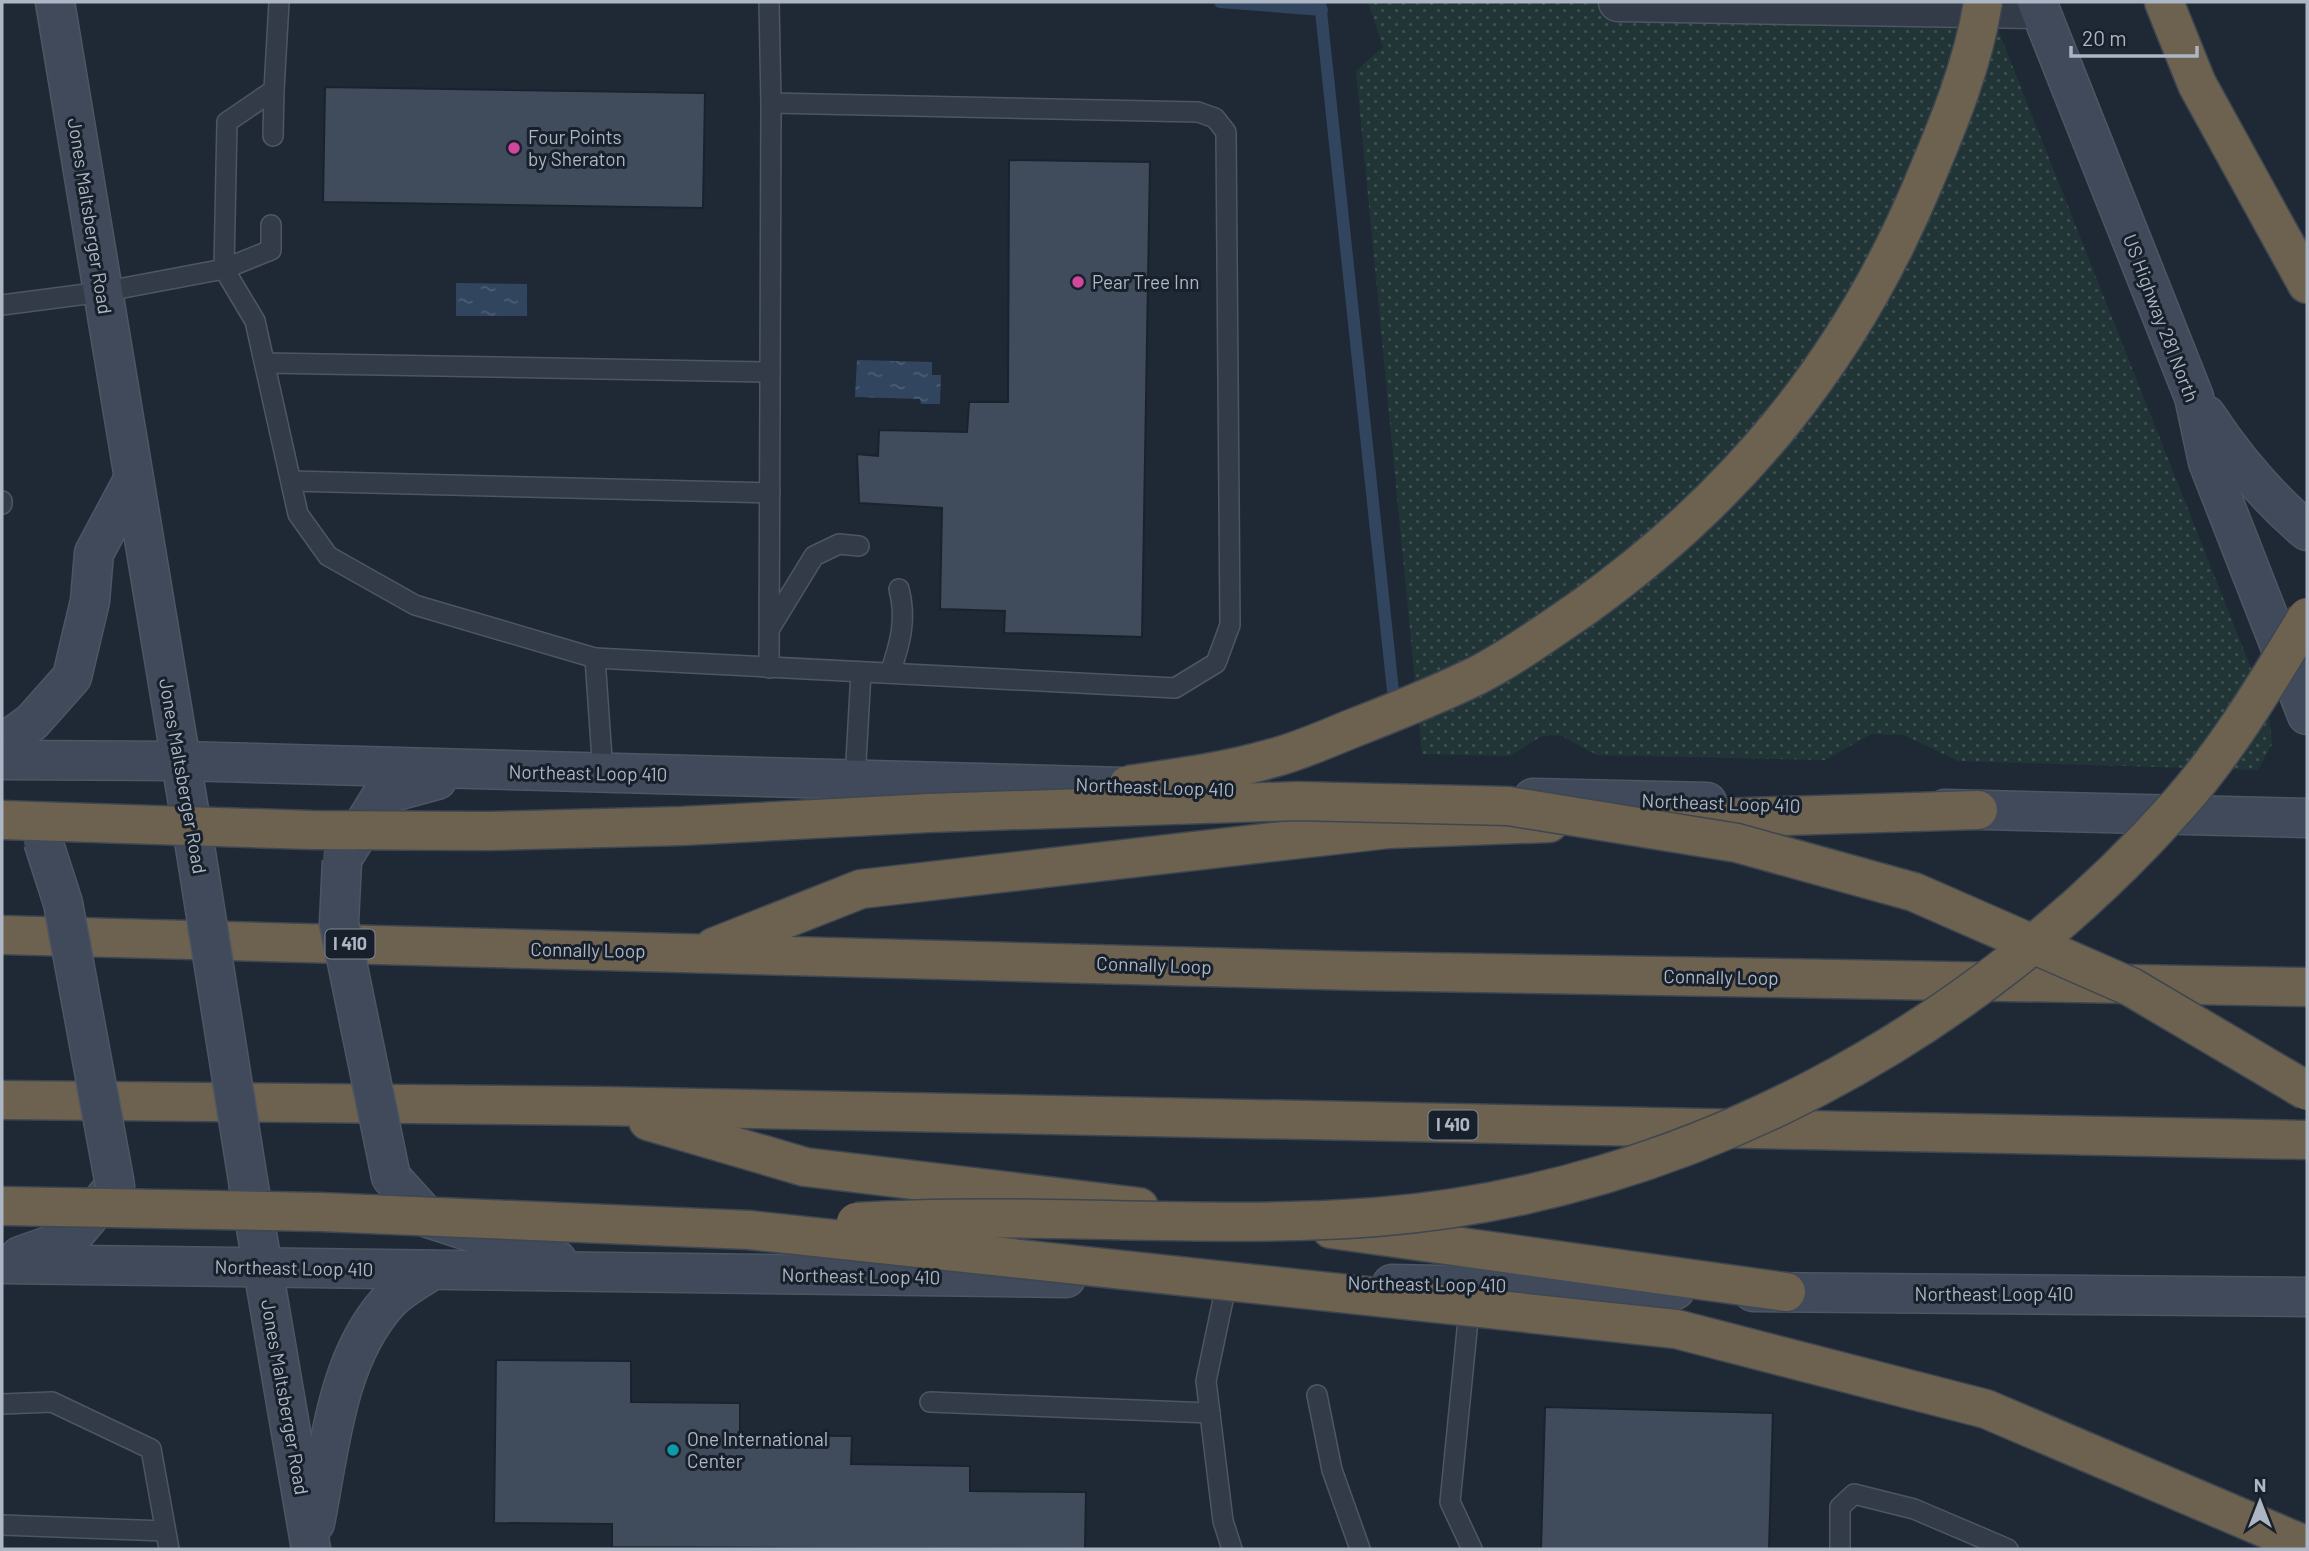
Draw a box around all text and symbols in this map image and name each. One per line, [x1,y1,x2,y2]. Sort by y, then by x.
scale bar [2071,14,2197,58]
text: 20 m [2082,25,2127,50]
street label: Jones Maltsberger Road [64,116,117,316]
place label: Four Points by Sheraton [528,125,626,170]
marker: Four Points by Sheraton [506,140,522,156]
street label: US Highway 281 North [2119,231,2204,405]
place label: Pear Tree Inn [1092,270,1199,293]
marker: Pear Tree Inn [1070,274,1086,290]
street label: Jones Maltsberger Road [155,676,212,875]
street label: Northeast Loop 410 [508,760,668,785]
street label: Northeast Loop 410 [1075,772,1235,801]
street label: Northeast Loop 410 [1641,788,1801,817]
road number: I 410 [326,930,374,959]
street label: Connally Loop [530,937,646,962]
street label: Connally Loop [1096,951,1212,978]
street label: Connally Loop [1663,964,1779,989]
road number: I 410 [1428,1110,1478,1140]
street label: Northeast Loop 410 [214,1255,374,1280]
street label: Northeast Loop 410 [781,1263,941,1288]
street label: Northeast Loop 410 [1347,1271,1507,1296]
street label: Northeast Loop 410 [1915,1282,2073,1305]
street label: Jones Maltsberger Road [257,1297,314,1496]
place label: One International Center [687,1427,828,1472]
marker: One International Center [665,1442,681,1458]
north arrow [2225,1467,2295,1537]
text: N [2254,1473,2266,1496]

